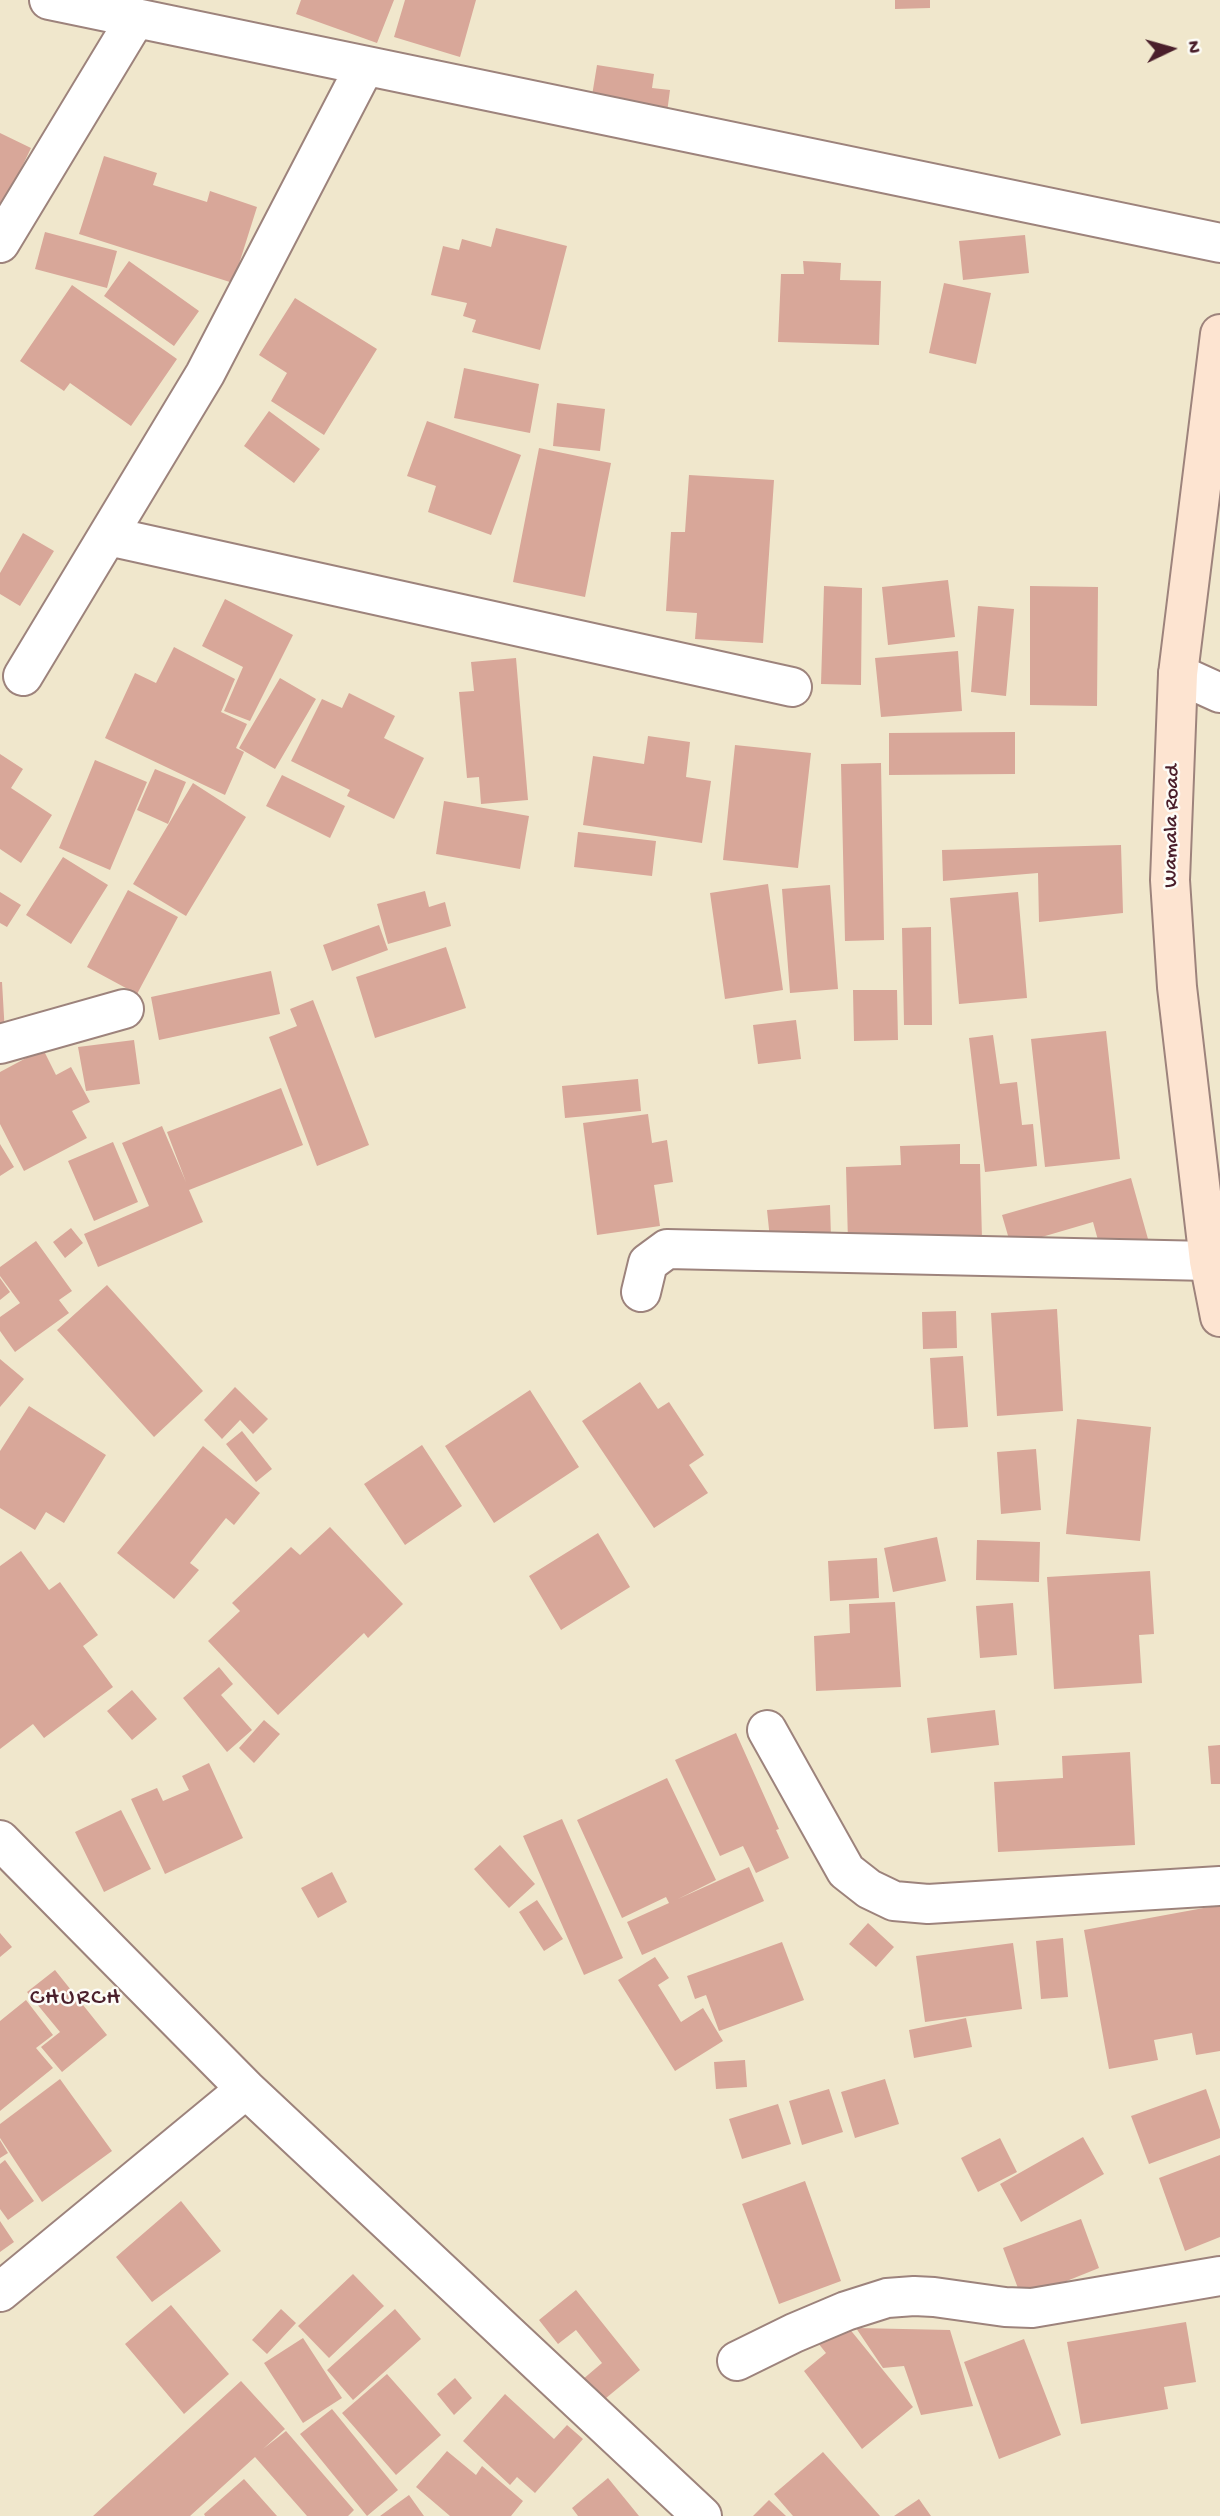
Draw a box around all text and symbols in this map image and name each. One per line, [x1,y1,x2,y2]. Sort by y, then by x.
north arrow [1136,14,1206,84]
text: N [1180,40,1204,54]
street label: Wamala Road [1159,764,1187,888]
district label: CHURCH [31,1985,121,2013]

